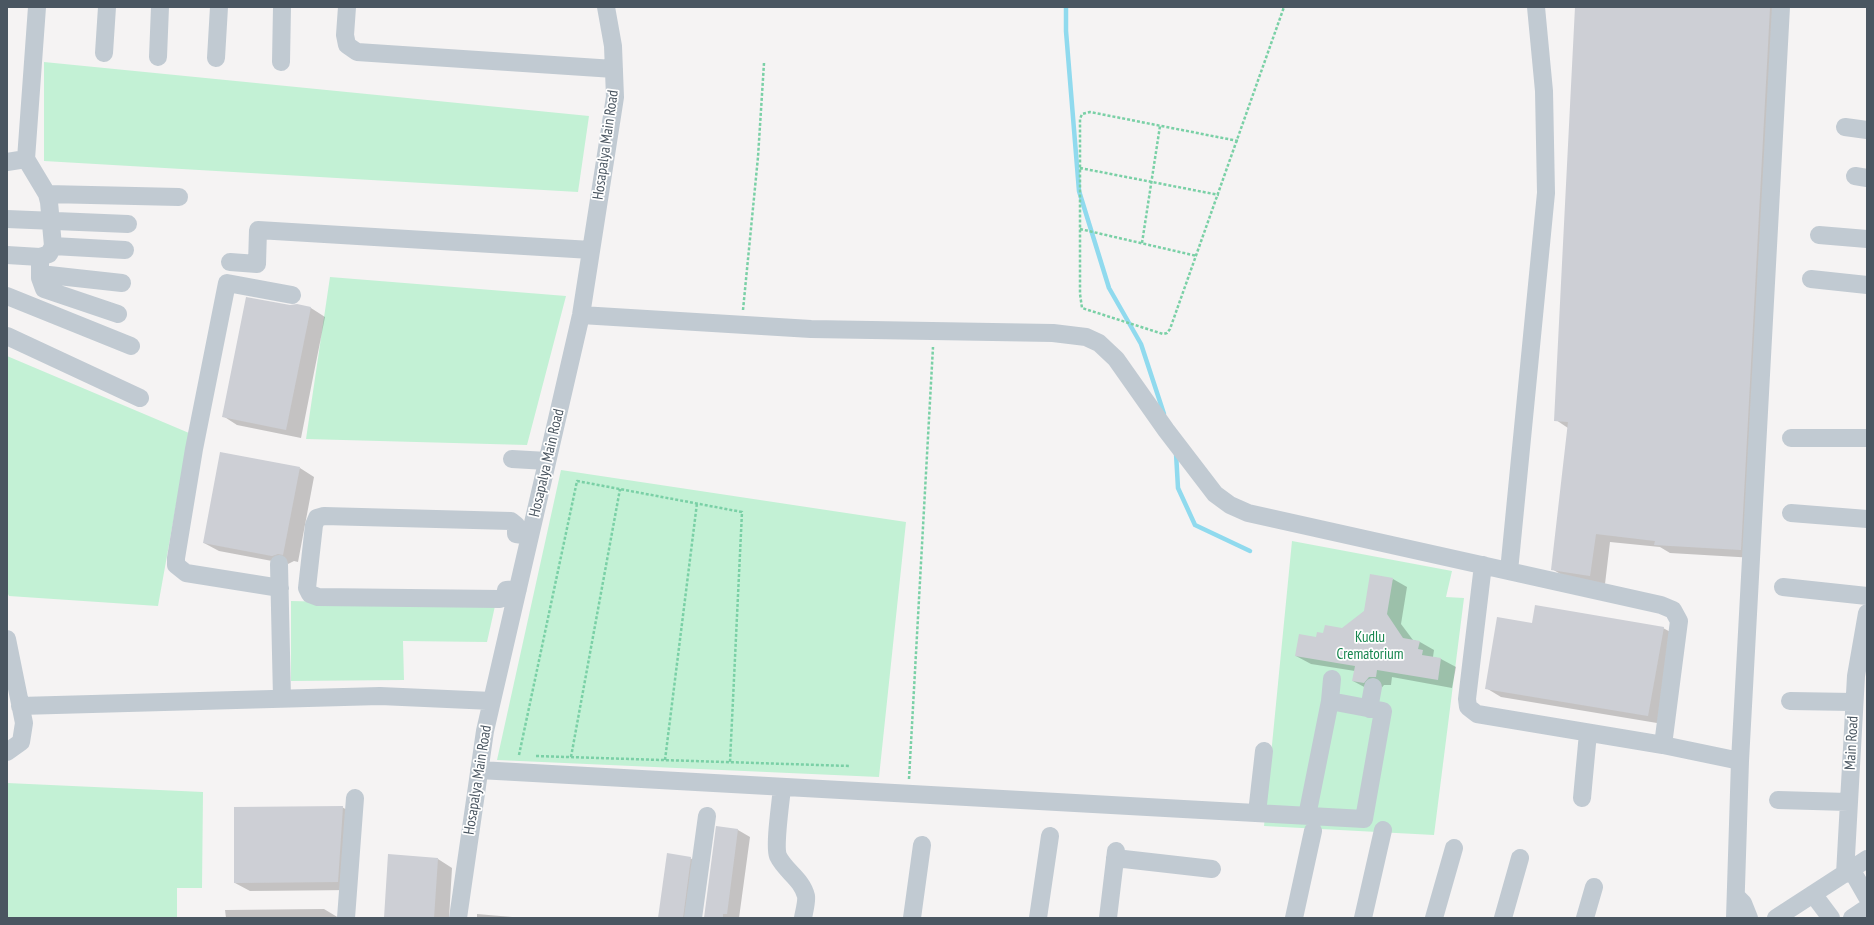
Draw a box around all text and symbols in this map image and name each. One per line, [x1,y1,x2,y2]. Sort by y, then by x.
street label: Hosapalya Main Road [589,89,623,201]
street label: Hosapalya Main Road [526,407,568,519]
park label: Kudlu Crematorium [1337,629,1403,664]
street label: Main Road [1842,715,1862,771]
street label: Hosapalya Main Road [460,724,496,836]

